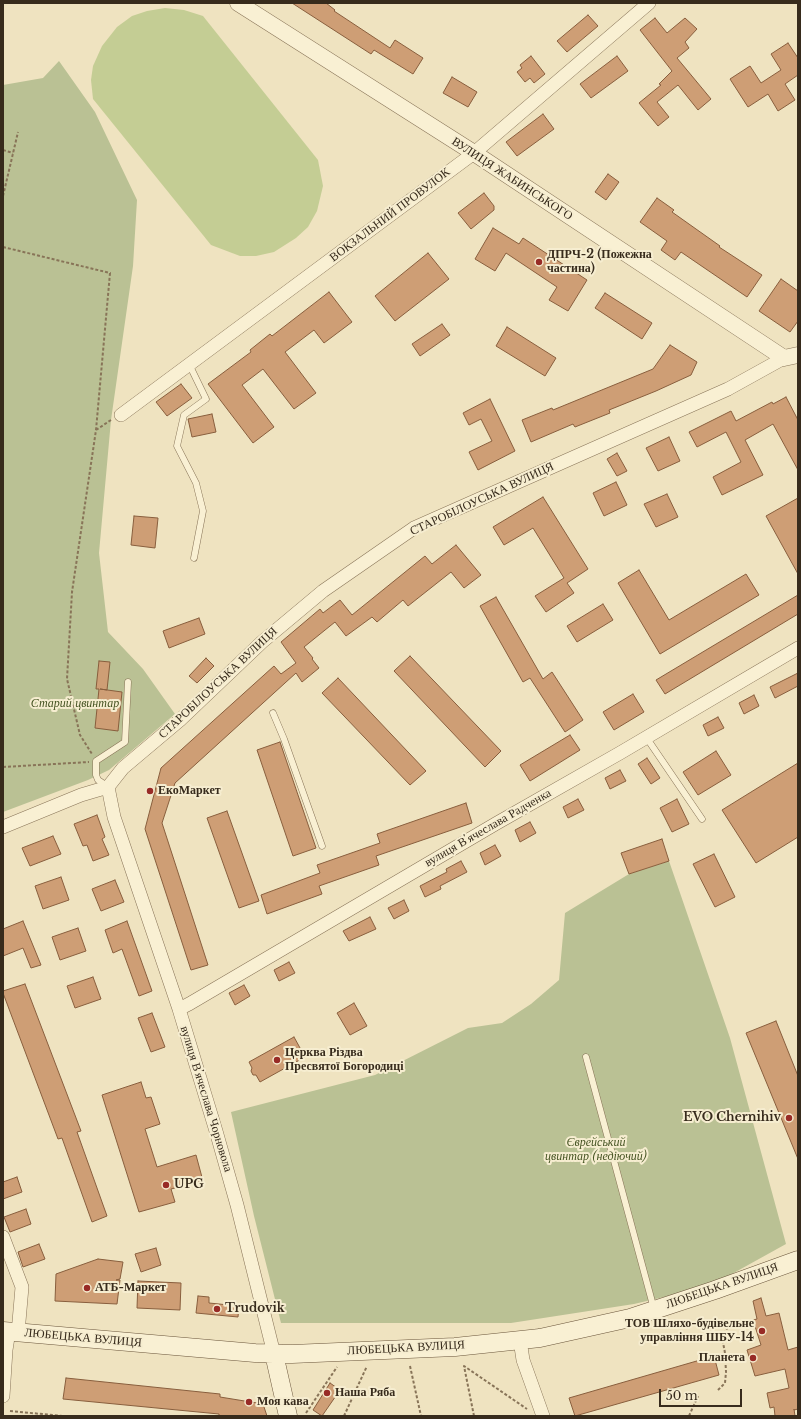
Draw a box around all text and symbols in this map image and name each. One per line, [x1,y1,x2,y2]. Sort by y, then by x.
street label: ВУЛИЦЯ ЖАБИНСЬКОГО [449,134,575,224]
street label: ВОКЗАЛЬНИЙ ПРОВУЛОК [327,165,453,265]
place label: ДПРЧ-2 (Пожежна частина) [547,248,652,276]
marker: ДПРЧ-2 (Пожежна частина) [534,257,544,267]
street label: СТАРОБІЛОУСЬКА ВУЛИЦЯ [408,459,556,539]
street label: СТАРОБІЛОУСЬКА ВУЛИЦЯ [156,624,280,742]
park label: Старий цвинтар [31,697,119,711]
place label: ЕкоМаркет [158,784,221,798]
marker: ЕкоМаркет [145,786,155,796]
street label: вулиця Вʼячеслава Радченка [422,786,554,870]
street label: вулиця Вʼячеслава Чорновола [177,1024,235,1174]
place label: Церква Різдва Пресвятої Богородиці [285,1046,404,1074]
marker: Церква Різдва Пресвятої Богородиці [272,1055,282,1065]
place label: EVO Chernihiv [683,1111,781,1125]
marker: EVO Chernihiv [784,1113,794,1123]
park label: Єврейський цвинтар (недіючий) [545,1136,647,1164]
place label: UPG [174,1178,204,1192]
marker: UPG [161,1180,171,1190]
street label: ЛЮБЕЦЬКА ВУЛИЦЯ [664,1260,780,1312]
place label: АТБ-Маркет [95,1281,166,1295]
marker: АТБ-Маркет [82,1283,92,1293]
place label: Trudovik [225,1302,285,1316]
marker: Trudovik [212,1304,222,1314]
place label: ТОВ Шляхо-будівельне управління ШБУ-14 [625,1317,754,1345]
street label: ЛЮБЕЦЬКА ВУЛИЦЯ [24,1326,142,1350]
marker: ТОВ Шляхо-будівельне управління ШБУ-14 [757,1326,767,1336]
street label: ЛЮБЕЦЬКА ВУЛИЦЯ [347,1338,465,1358]
place label: Планета [699,1351,745,1365]
marker: Планета [748,1353,758,1363]
scale bar [661,1381,744,1407]
place label: Наша Ряба [335,1386,395,1400]
marker: Наша Ряба [322,1388,332,1398]
text: 50 m [666,1388,698,1403]
place label: Моя кава [257,1395,309,1409]
marker: Моя кава [244,1397,254,1407]

